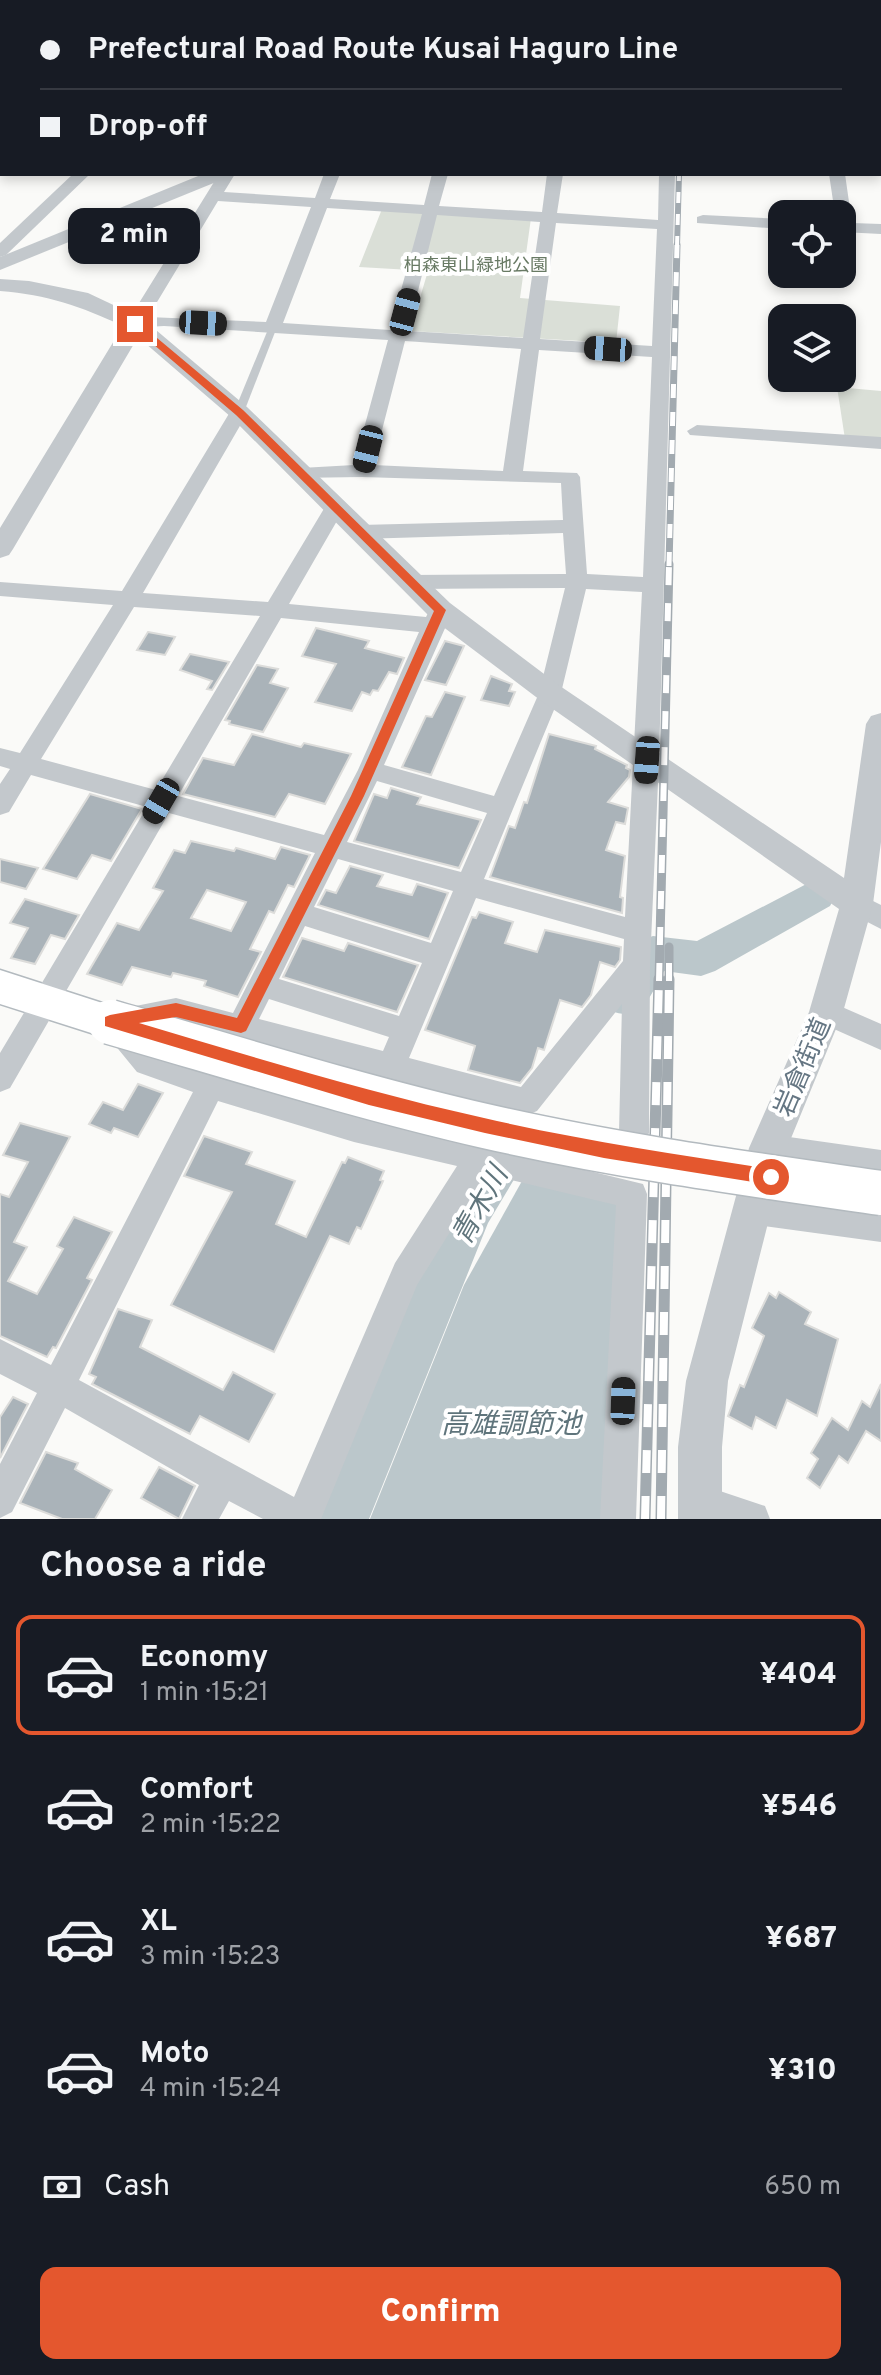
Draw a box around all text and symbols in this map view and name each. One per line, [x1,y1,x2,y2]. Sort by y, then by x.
text: Prefectural Road Route Kusai Haguro Line [88,32,678,69]
text: Drop-off [88,109,207,146]
map controls [768,200,856,392]
button: locate [768,200,856,288]
callout: 2 min [69,208,201,264]
text: 2 min [100,219,168,252]
park label: 柏森東山緑地公園 [404,255,548,278]
car [387,286,423,338]
button: layers [768,304,856,392]
route end [117,306,153,342]
car [178,310,228,336]
car [583,335,633,363]
car [351,423,385,475]
car [633,735,661,785]
car [139,774,183,828]
street label: 岩倉街道 [769,1014,840,1122]
water label: 青木川 [446,1158,519,1252]
route start [753,1159,789,1195]
car [610,1377,636,1425]
water label: 高雄調節池 [441,1408,584,1444]
text: Choose a ride [40,1544,266,1590]
icon: car [44,1639,116,1711]
text: Economy [140,1640,268,1677]
text: ¥404 [759,1657,837,1694]
text: 1 min · 15:21 [140,1677,269,1710]
icon: car [44,1771,116,1843]
text: Comfort [140,1772,253,1809]
text: ¥546 [761,1789,837,1826]
text: 2 min · 15:22 [140,1809,281,1842]
icon: car [44,1903,116,1975]
text: XL [140,1904,177,1941]
text: ¥687 [765,1921,837,1958]
text: 3 min · 15:23 [140,1941,281,1974]
icon: car [44,2035,116,2107]
text: Moto [140,2036,210,2073]
text: ¥310 [768,2053,837,2090]
text: 4 min · 15:24 [140,2073,281,2106]
icon: cash [40,2165,84,2209]
text: Cash [104,2169,170,2206]
text: 650 m [765,2171,841,2204]
button: Confirm [40,2267,841,2359]

